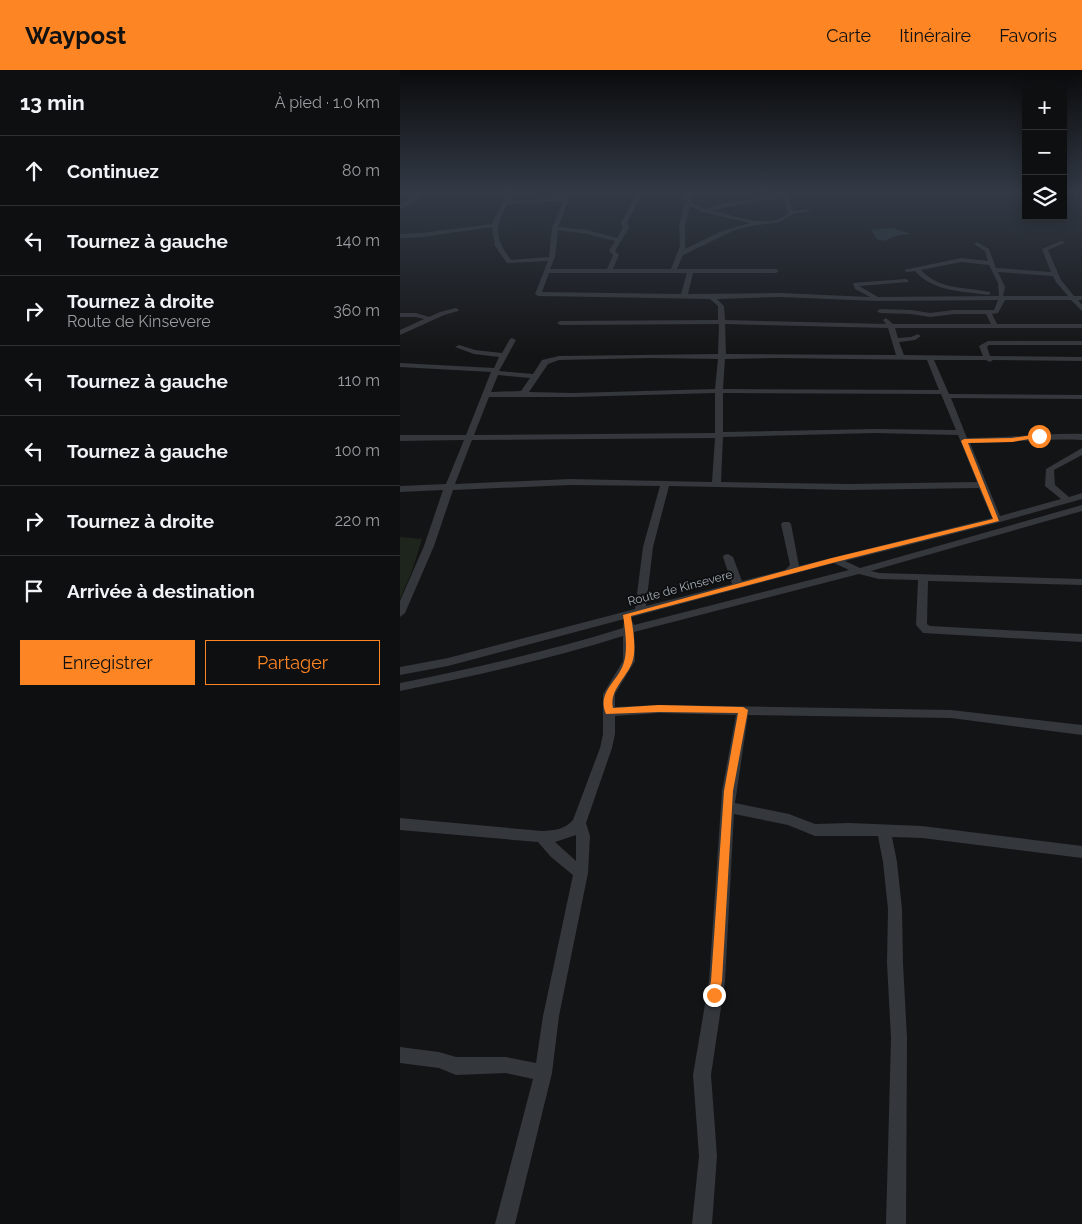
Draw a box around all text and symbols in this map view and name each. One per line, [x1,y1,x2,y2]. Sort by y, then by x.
text: Waypost [25,21,126,50]
text: Carte [826,25,871,46]
text: Itinéraire [899,25,971,46]
text: Favoris [999,25,1057,46]
map controls [1022,85,1067,220]
button: + [1022,85,1067,130]
text: 13 min [20,90,85,115]
text: À pied · 1.0 km [275,93,380,112]
button: − [1022,130,1067,175]
icon: ahead [20,157,48,185]
text: Continuez [67,160,159,182]
text: 80 m [342,161,380,180]
button: layers [1022,175,1067,220]
icon: left [20,227,48,255]
text: Tournez à gauche [67,230,228,252]
text: 140 m [336,231,380,250]
text: Tournez à droite [67,290,214,312]
icon: right [20,297,48,325]
text: 360 m [333,301,380,320]
text: Route de Kinsevere [67,312,211,331]
icon: left [20,367,48,395]
text: Tournez à gauche [67,370,228,392]
text: 110 m [338,371,380,390]
route start [1028,425,1051,448]
icon: left [20,437,48,465]
text: Tournez à gauche [67,440,228,462]
text: 100 m [335,441,380,460]
icon: right [20,507,48,535]
text: Tournez à droite [67,510,214,532]
text: 220 m [335,511,380,530]
street label: Route de Kinsevere [626,567,734,609]
icon: arrive [20,577,48,605]
text: Arrivée à destination [67,580,255,602]
button: Enregistrer [20,640,195,685]
button: Partager [205,640,380,685]
route end [703,984,726,1007]

